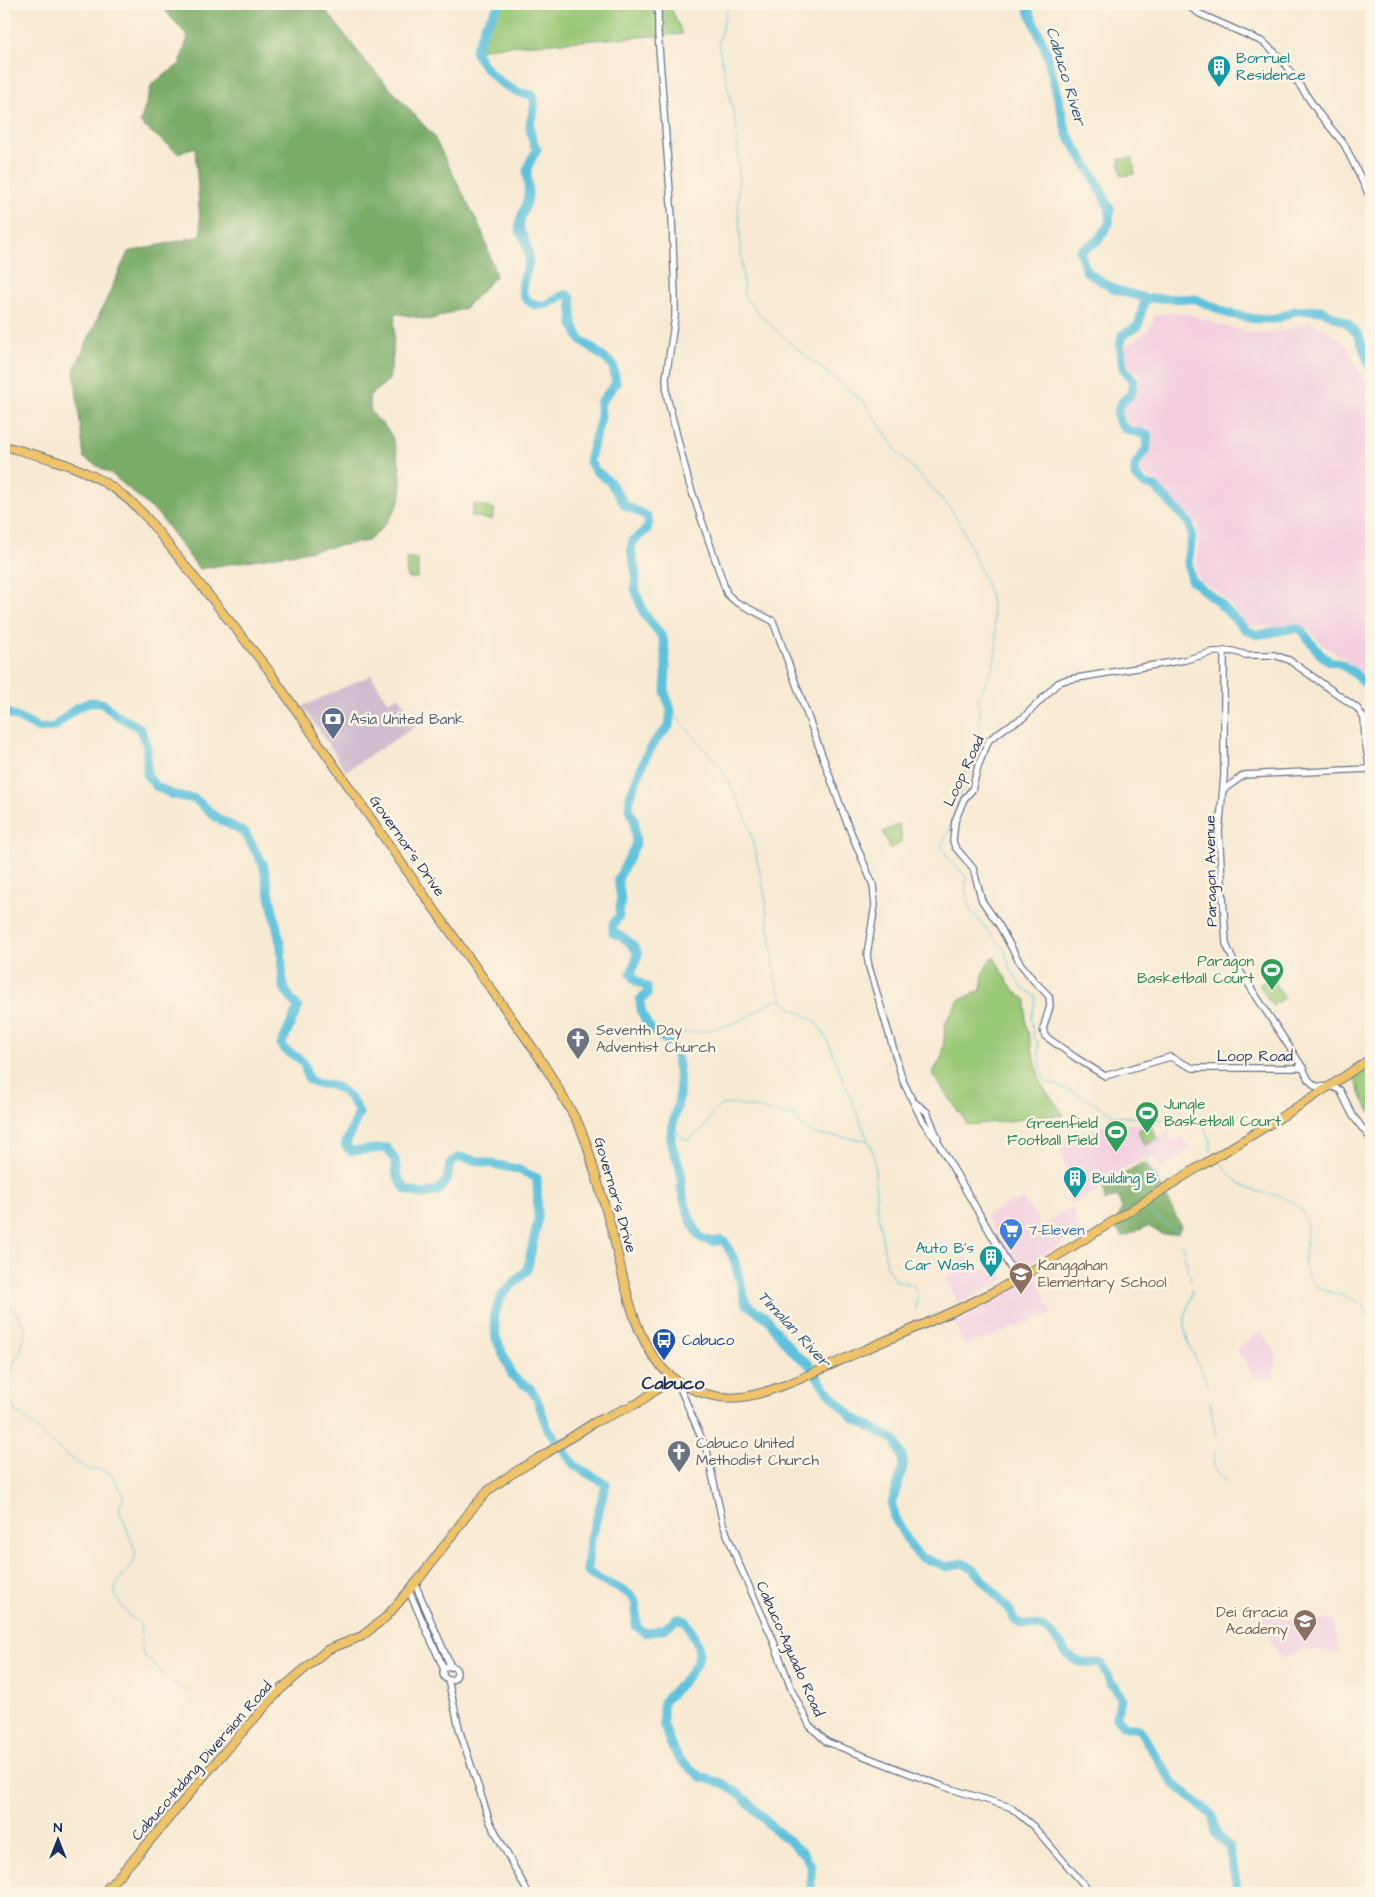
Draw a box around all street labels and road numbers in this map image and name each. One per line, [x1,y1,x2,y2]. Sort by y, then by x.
street label: Loop Road [938,732,990,810]
street label: Governor's Drive [364,791,450,901]
street label: Paragon Avenue [1200,815,1223,927]
street label: Loop Road [1217,1046,1293,1067]
street label: Governor's Drive [588,1135,642,1255]
street label: Cabuco-Aguado Road [750,1578,829,1721]
street label: Cabuco-Indang Diversion Road [127,1676,278,1846]

